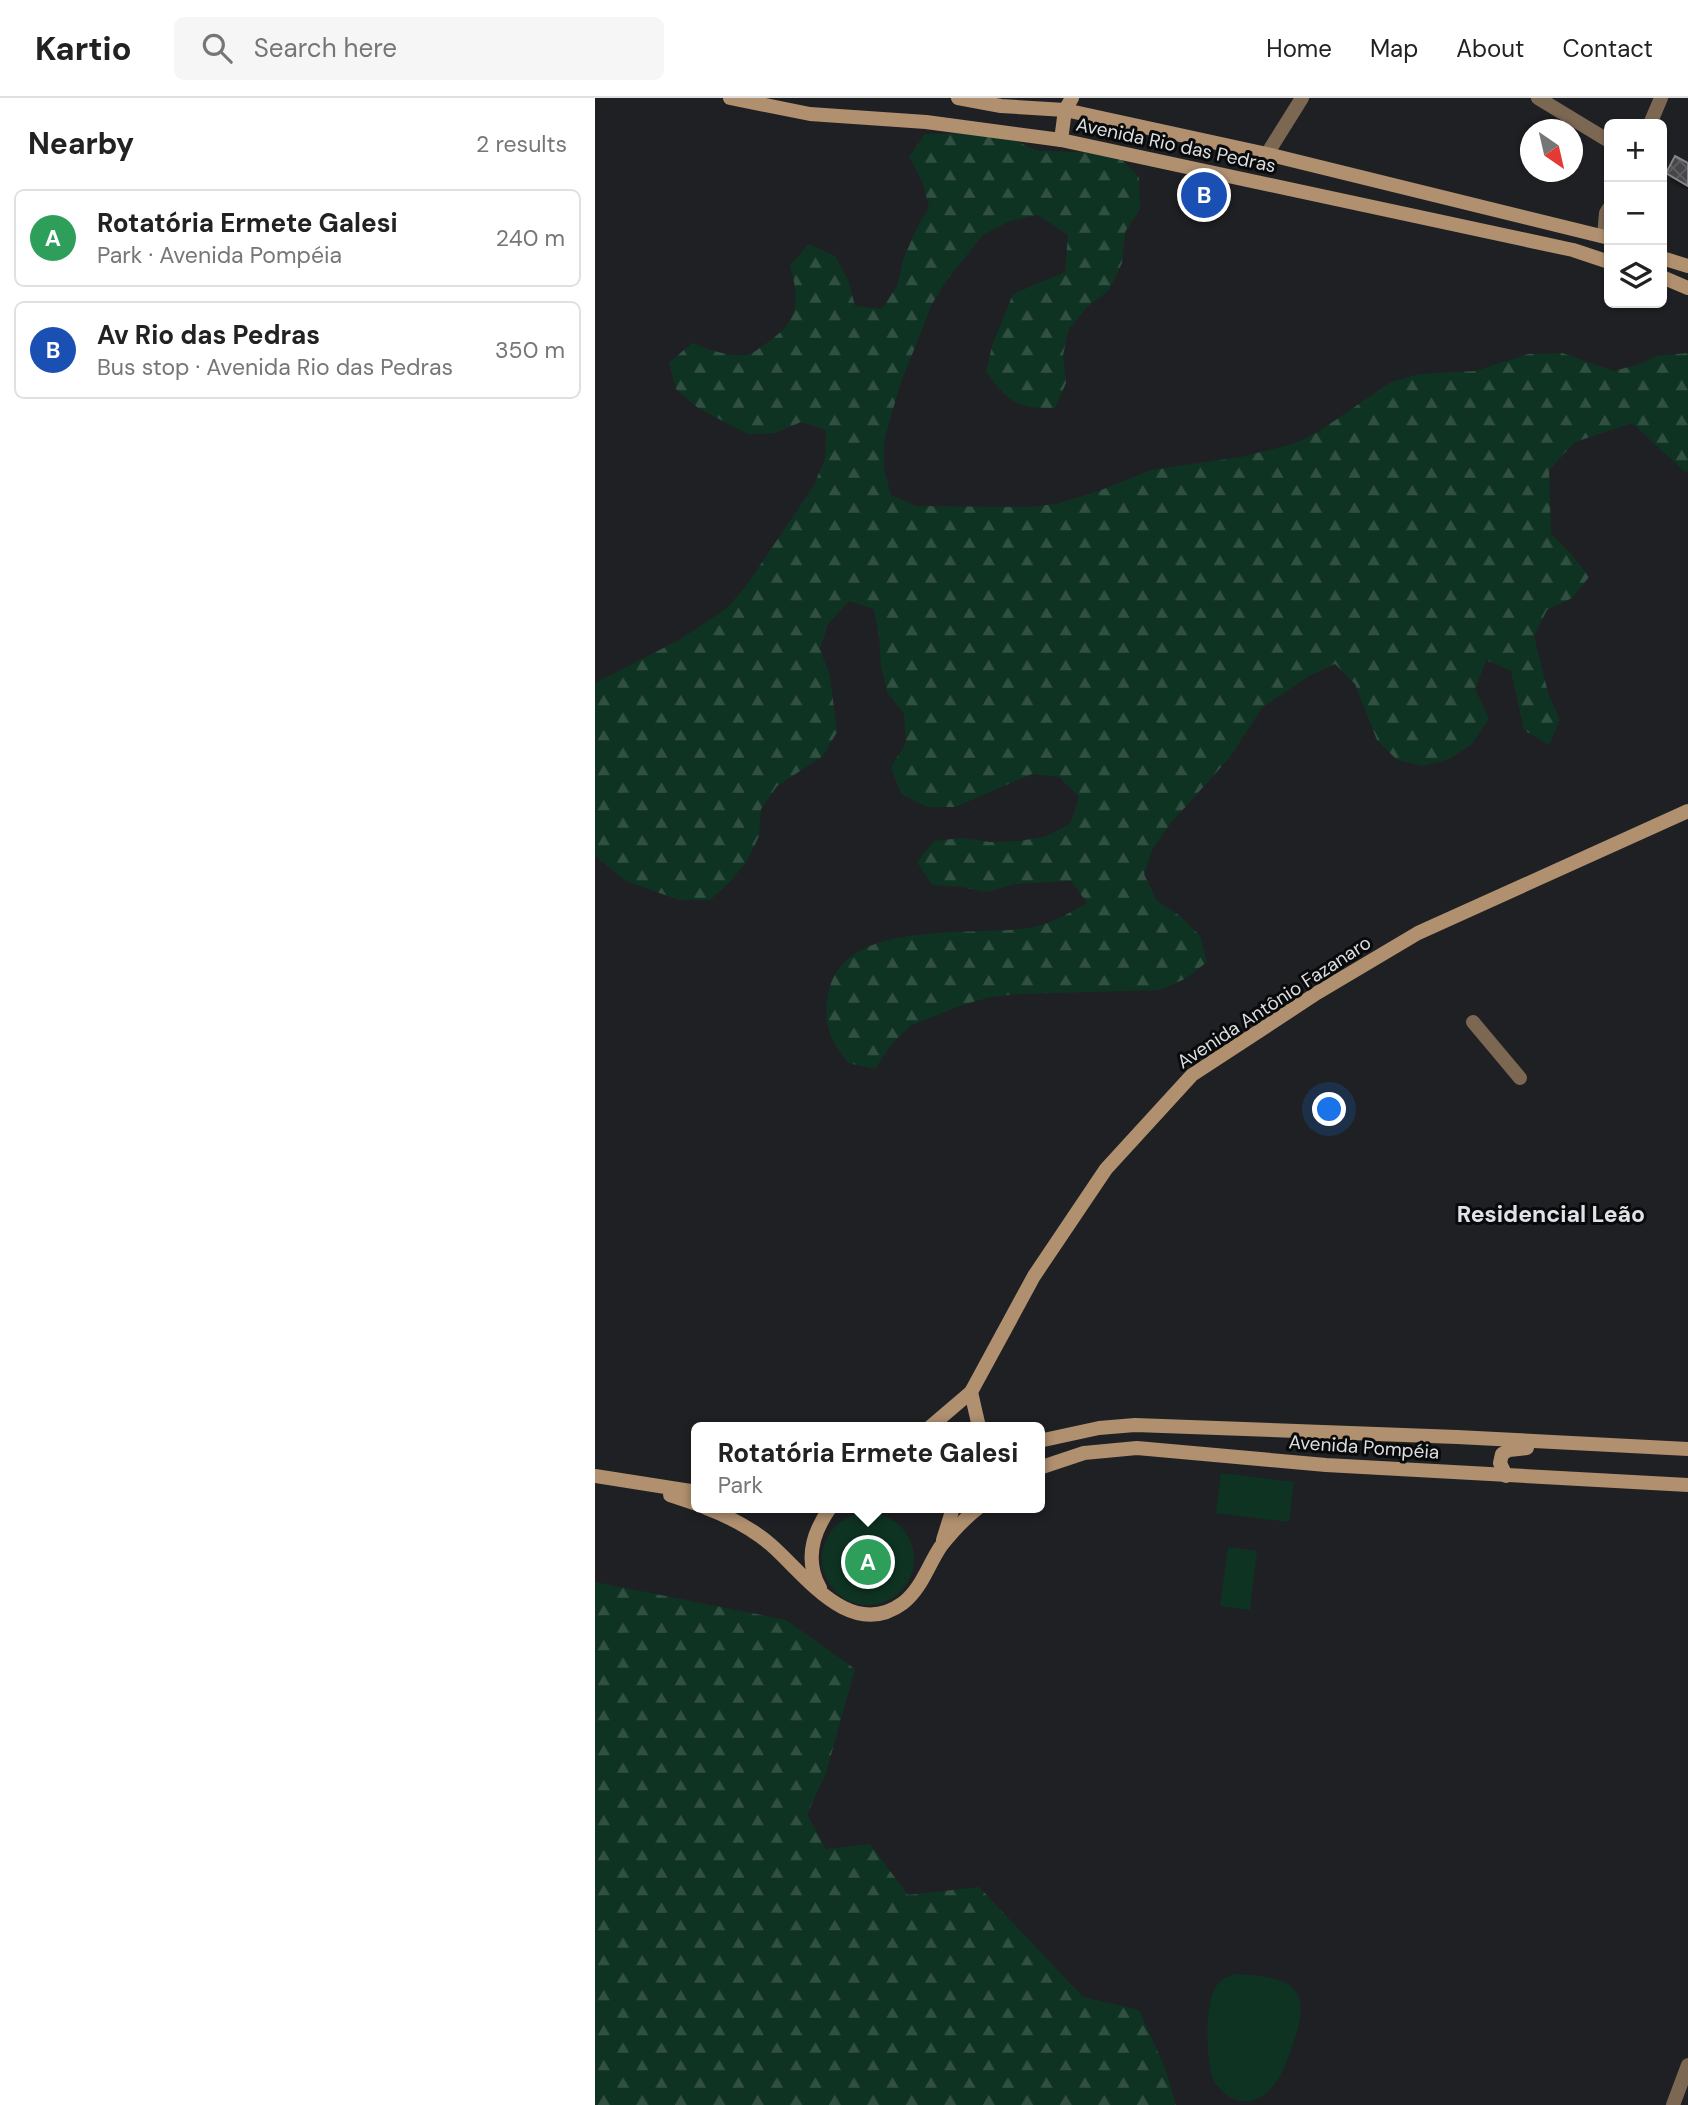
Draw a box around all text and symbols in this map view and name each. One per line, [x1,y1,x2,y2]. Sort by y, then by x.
search box [174,17,664,80]
text: Kartio [35,27,132,70]
icon: search [198,29,236,67]
text: Search here [254,31,397,65]
text: Home [1266,33,1332,64]
text: Map [1370,33,1418,64]
text: About [1456,33,1525,64]
text: Contact [1563,33,1653,64]
street label: Avenida Rio das Pedras [1074,112,1278,178]
north arrow [1520,119,1583,182]
map controls [1604,119,1667,308]
button: + [1604,119,1667,182]
text: Nearby [28,124,134,163]
text: 2 results [476,129,567,159]
pin: B [1181,169,1227,221]
button: − [1604,182,1667,245]
text: Rotatória Ermete Galesi [97,206,398,240]
text: A [45,223,61,253]
text: 240 m [496,223,565,253]
text: Park · Avenida Pompéia [97,240,342,270]
button: layers [1604,245,1667,308]
text: Av Rio das Pedras [97,318,320,352]
text: B [46,335,60,365]
text: 350 m [495,335,565,365]
text: Bus stop · Avenida Rio das Pedras [97,352,453,382]
street label: Avenida Antônio Fazanaro [1172,930,1376,1074]
your location [1312,1092,1346,1126]
district label: Residencial Leão [1457,1199,1645,1229]
popup [691,1422,1045,1513]
street label: Avenida Pompéia [1288,1429,1440,1465]
text: Rotatória Ermete Galesi [718,1436,1018,1470]
text: Park [718,1470,763,1500]
pin: A [845,1536,891,1588]

